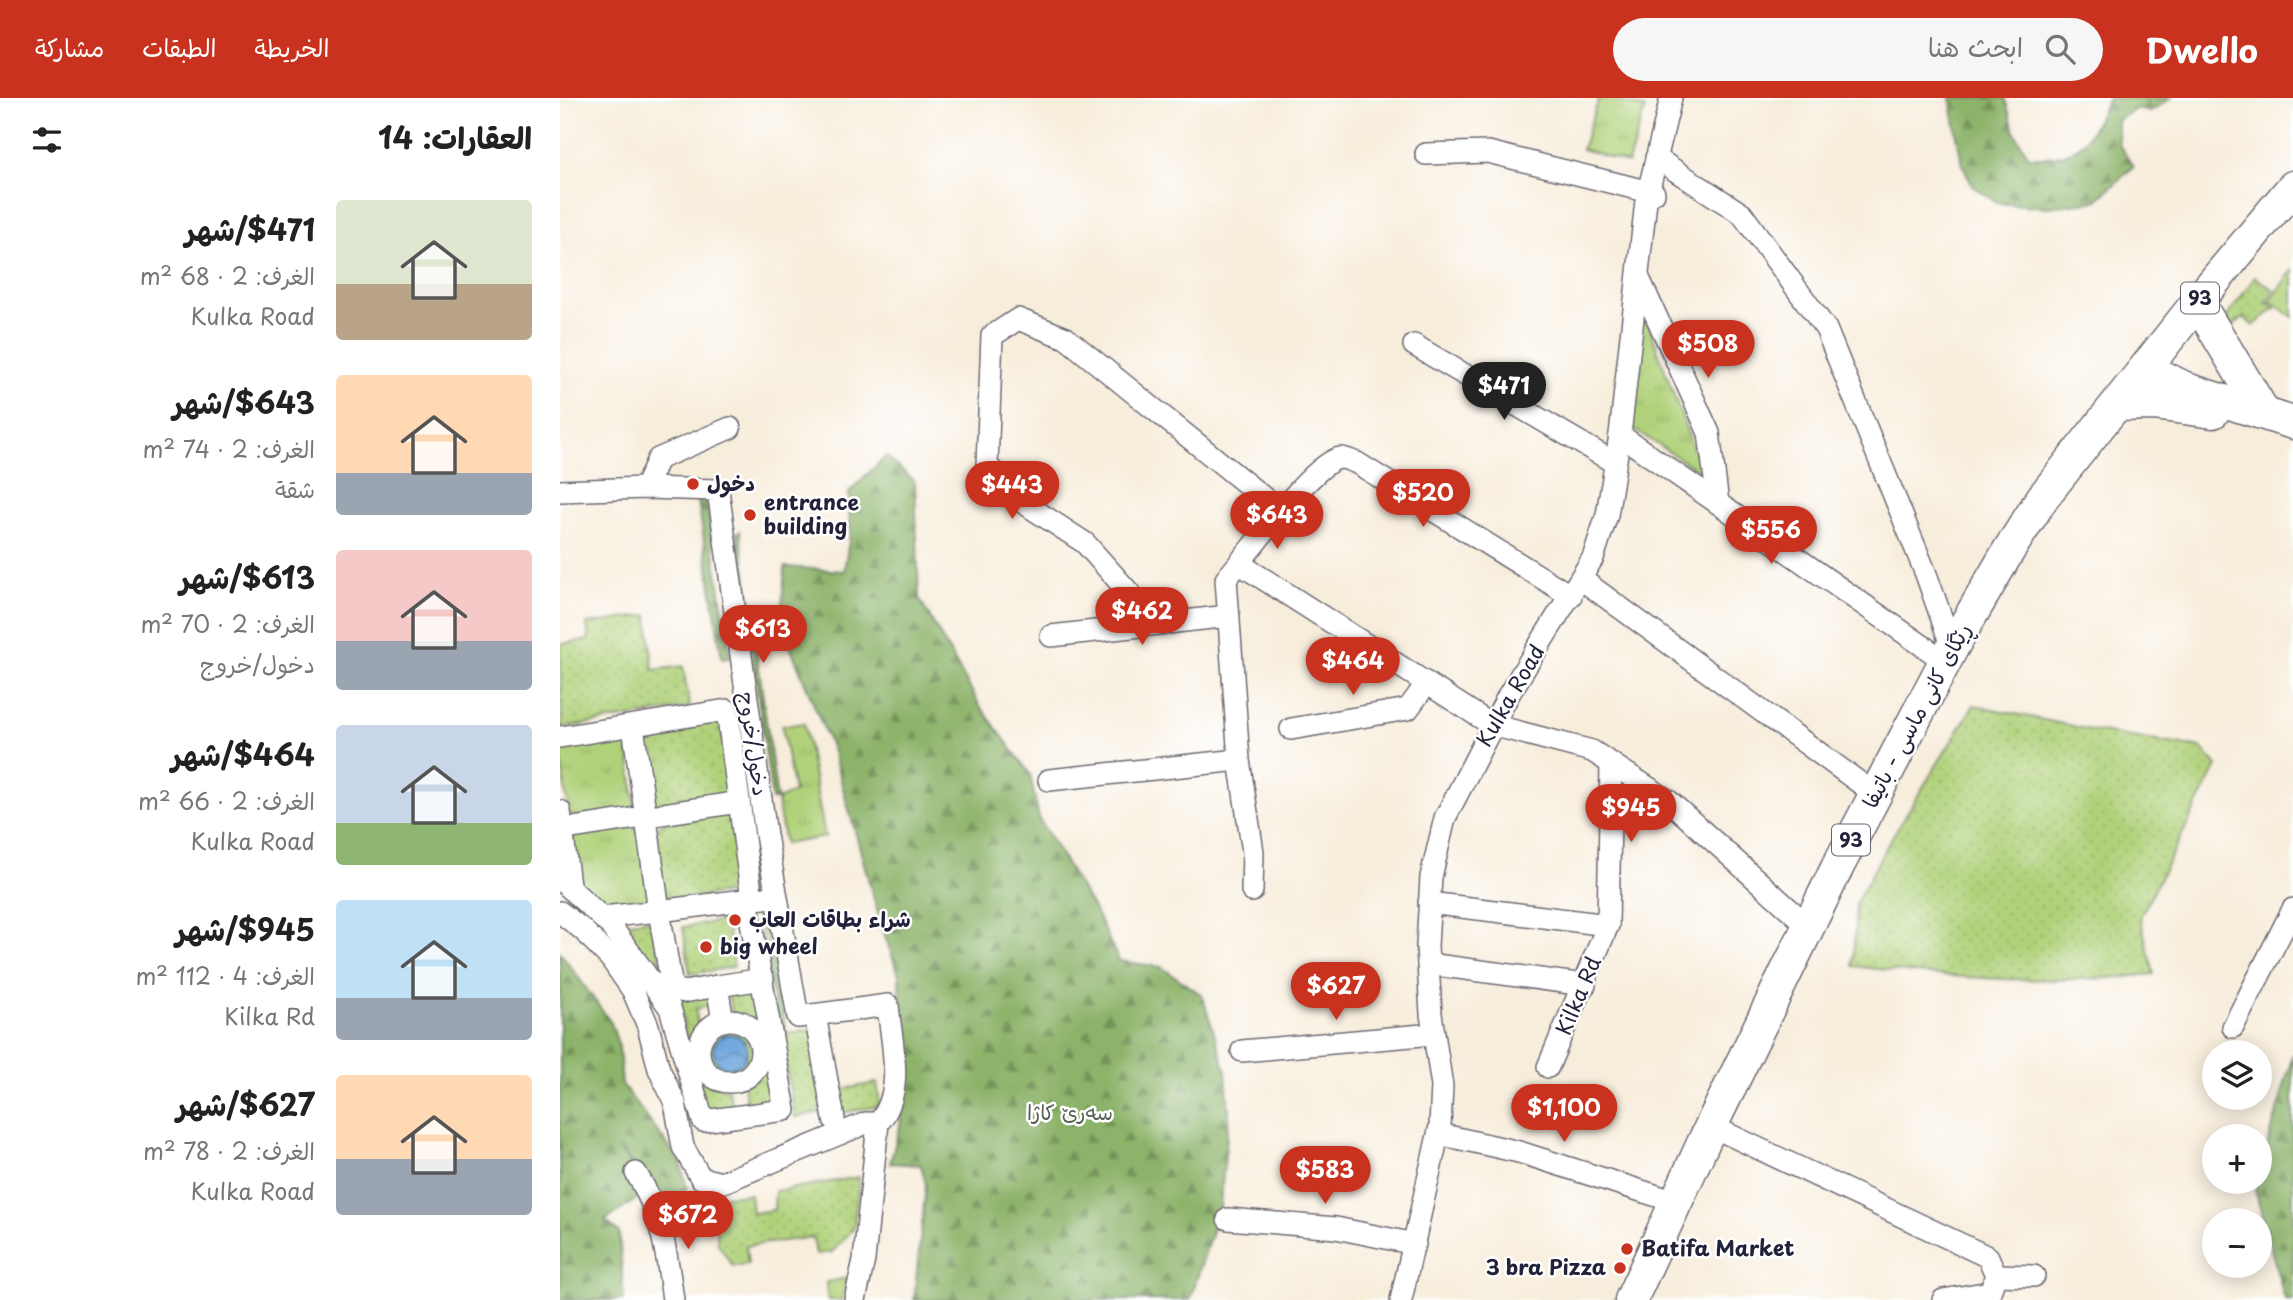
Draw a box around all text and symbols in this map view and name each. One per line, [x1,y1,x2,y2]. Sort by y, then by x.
search box [1613,18,2103,81]
text: Dwello [2145,24,2258,74]
text: ابحث هنا [1928,27,2023,66]
text: مشاركة [35,29,104,65]
text: الطبقات [142,29,217,65]
text: الخريطة [255,29,329,65]
icon: search [2041,30,2079,68]
text: العقارات: 14 [378,114,532,159]
icon: filters [28,121,66,159]
text: $471/شهر [185,206,315,251]
icon: home [392,228,476,312]
text: الغرف: 2 · 68 m² [140,258,315,293]
road number: 93 [2181,282,2219,314]
text: Kulka Road [191,298,315,333]
pin: $508 [1667,320,1749,380]
text: $508 [1678,325,1738,360]
pin: $471 [1463,362,1545,422]
text: $471 [1478,367,1530,402]
text: $643/شهر [173,379,315,424]
icon: home [392,403,476,487]
text: الغرف: 2 · 74 m² [143,431,315,466]
pin: $443 [971,462,1053,521]
place label: دخول [707,466,755,498]
text: $443 [981,466,1043,501]
pin: $520 [1382,470,1464,529]
text: شقة [275,471,315,506]
text: $520 [1392,474,1454,509]
marker: دخول [685,476,701,492]
place label: entrance building [764,485,859,541]
pin: $643 [1236,491,1318,551]
text: $643 [1246,496,1308,531]
pin: $556 [1730,506,1812,566]
marker: entrance building [742,507,758,523]
text: $556 [1741,511,1801,546]
text: $613/شهر [180,554,315,599]
icon: home [392,578,476,662]
pin: $462 [1101,588,1183,647]
text: $462 [1111,592,1173,627]
text: الغرف: 2 · 70 m² [141,606,315,641]
pin: $613 [722,606,804,665]
text: $613 [735,610,791,645]
street label: ڕێگای کانی ماسی - باتيفا [1853,617,1980,815]
pin: $464 [1312,638,1394,697]
street label: Kulka Road [1467,638,1552,752]
text: $464 [1322,642,1384,677]
text: دخول/خروج [200,646,315,681]
street label: دخول/خروج [732,690,778,798]
text: $464/شهر [171,731,315,776]
icon: home [392,753,476,837]
text: الغرف: 2 · 66 m² [138,783,315,818]
pin: $945 [1590,784,1672,844]
text: $945 [1601,789,1661,824]
text: Kulka Road [191,823,315,858]
road number: 93 [1832,824,1870,856]
place label: شراء بطاقات العاب [749,902,911,934]
text: $945/شهر [175,906,315,951]
marker: شراء بطاقات العاب [727,912,743,928]
icon: home [392,928,476,1012]
place label: big wheel [720,929,817,961]
marker: big wheel [698,939,714,955]
street label: Kilka Rd [1546,951,1608,1040]
text: الغرف: 4 · 112 m² [135,958,315,993]
pin: $627 [1295,962,1377,1022]
text: $627 [1307,967,1365,1002]
text: Kilka Rd [224,998,315,1033]
map controls [2202,1040,2272,1278]
button: layers [2202,1040,2272,1110]
text: $627/شهر [177,1081,315,1126]
pin: $1,100 [1507,1084,1621,1144]
text: $1,100 [1527,1089,1601,1124]
park label: سەرێ کاژا [1027,1095,1113,1127]
icon: home [392,1103,476,1187]
button: + [2202,1124,2272,1194]
text: الغرف: 2 · 78 m² [143,1133,315,1168]
pin: $583 [1284,1146,1366,1206]
text: $583 [1296,1151,1354,1186]
text: Kulka Road [191,1173,315,1208]
pin: $672 [647,1192,729,1251]
text: $672 [658,1196,718,1231]
button: − [2202,1208,2272,1278]
place label: Batifa Market [1641,1231,1794,1263]
marker: Batifa Market [1619,1241,1635,1257]
place label: 3 bra Pizza [1486,1250,1606,1282]
marker: 3 bra Pizza [1612,1260,1628,1276]

